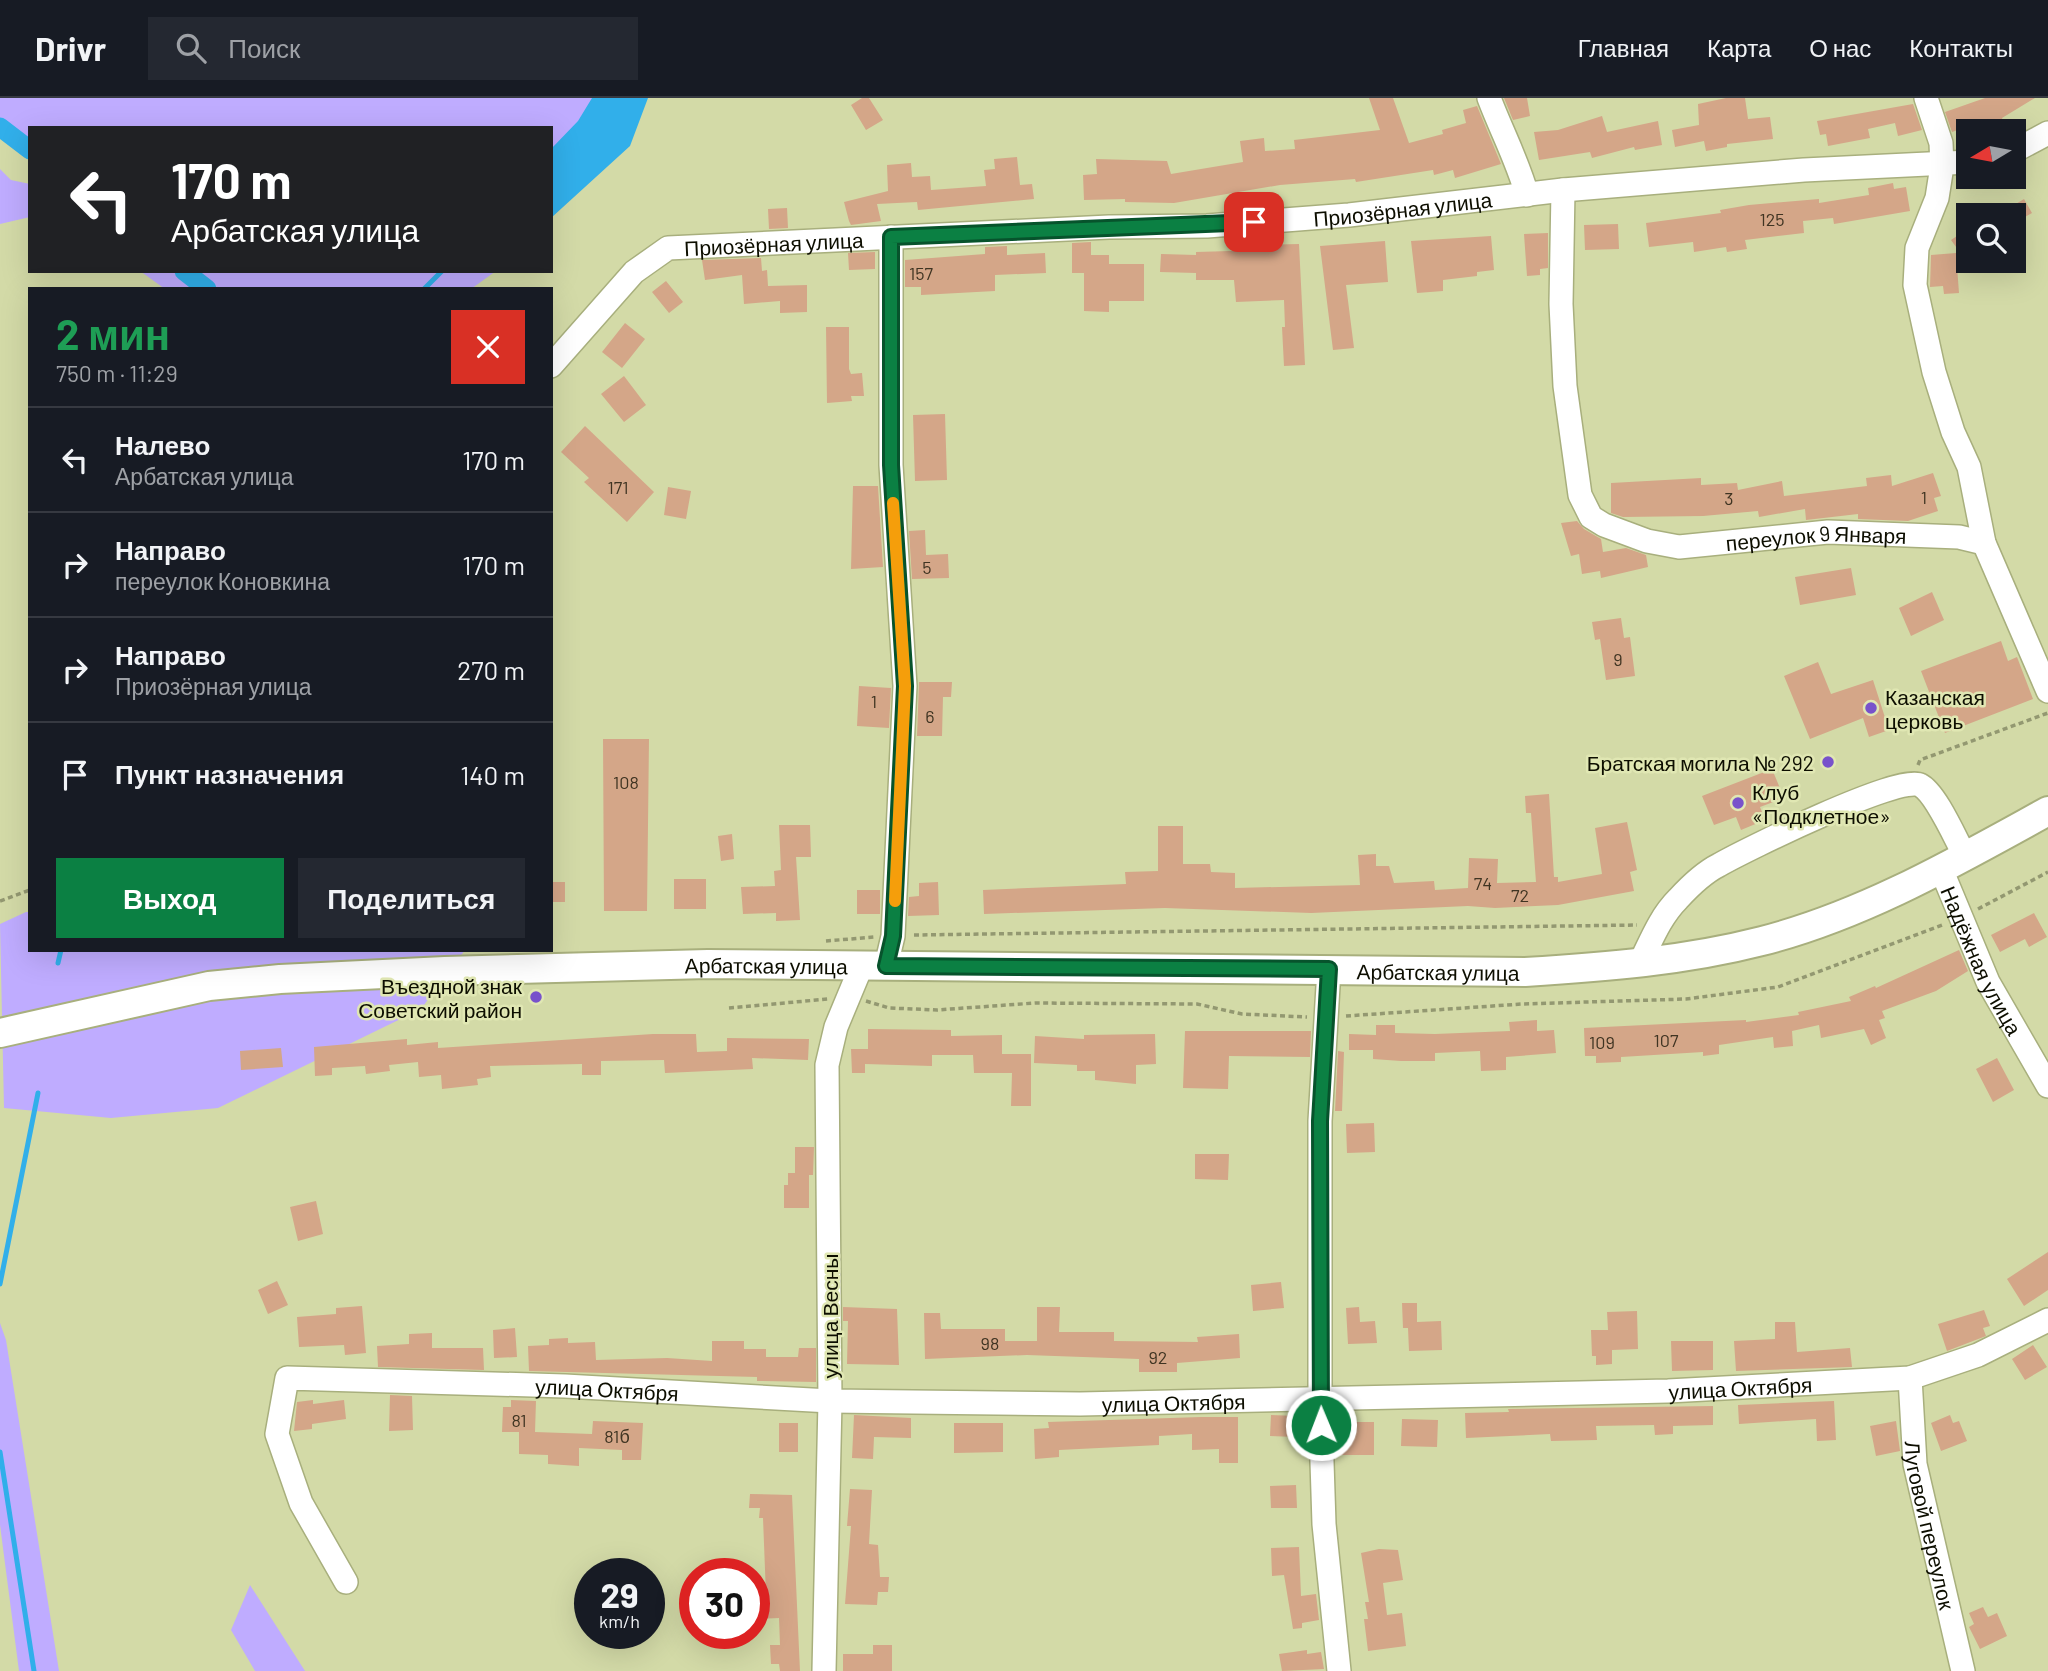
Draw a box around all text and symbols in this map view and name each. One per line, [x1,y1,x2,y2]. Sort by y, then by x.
search box [148,17,638,80]
text: Drivr [35,28,106,68]
icon: search [172,29,210,67]
text: Поиск [228,32,300,63]
text: Главная [1578,33,1669,62]
text: Карта [1707,33,1771,62]
text: О нас [1809,33,1871,62]
text: Контакты [1909,33,2013,62]
north arrow [1956,119,2026,189]
map controls [1956,119,2026,273]
text: 170 m [171,150,291,209]
icon: left [56,154,147,245]
street label: Приозёрная улица [1312,186,1494,230]
pin [1224,192,1284,252]
icon: arrive [1235,203,1273,241]
button: search [1956,203,2026,273]
house number: 125 [1759,208,1785,230]
text: Арбатская улица [171,210,419,248]
street label: Приозёрная улица [684,226,864,260]
house number: 157 [909,262,934,284]
text: 2 мин [56,308,170,358]
button: close [451,310,525,384]
text: 750 m · 11:29 [56,359,178,387]
text: Налево [115,429,210,460]
icon: left [56,441,94,479]
text: 170 m [462,444,525,475]
text: Арбатская улица [115,462,293,490]
house number: 171 [607,476,629,498]
house number: 1 [1921,486,1927,508]
house number: 3 [1724,487,1734,509]
street label: переулок 9 Января [1724,519,1907,555]
text: Направо [115,534,226,565]
icon: right [56,546,94,584]
text: 170 m [462,549,525,580]
house number: 5 [922,556,932,578]
text: переулок Коновкина [115,567,330,595]
text: Направо [115,639,226,670]
house number: 9 [1613,648,1623,670]
icon: right [56,651,94,689]
text: 270 m [457,654,525,685]
text: Приозёрная улица [115,672,312,700]
place label: Казанская церковь [1885,684,1985,733]
house number: 1 [871,690,877,712]
marker: Казанская церковь [1863,700,1879,716]
house number: 6 [925,705,935,727]
place label: Братская могила № 292 [1587,750,1814,775]
marker: Братская могила № 292 [1820,754,1836,770]
icon: arrive [56,756,94,794]
text: Пункт назначения [115,758,344,789]
text: 140 m [460,759,525,790]
house number: 108 [613,771,639,793]
place label: Клуб «Подклетное» [1752,779,1890,828]
marker: Клуб «Подклетное» [1730,795,1746,811]
button: Выход [56,858,284,938]
button: Поделиться [298,858,525,938]
house number: 74 [1474,872,1492,894]
street label: Надёжная улица [1937,882,2028,1039]
house number: 72 [1511,884,1529,906]
street label: Арбатская улица [684,951,848,978]
street label: Арбатская улица [1356,958,1520,984]
place label: Въездной знак Советский район [358,973,523,1022]
marker: Въездной знак Советский район [528,989,544,1005]
house number: 107 [1654,1029,1679,1051]
house number: 109 [1589,1031,1615,1053]
street label: улица Весны [817,1254,842,1378]
house number: 98 [981,1332,999,1354]
house number: 92 [1148,1346,1168,1368]
street label: улица Октября [1668,1371,1813,1403]
street label: улица Октября [535,1373,679,1405]
street label: улица Октября [1101,1388,1246,1416]
position arrow [1284,1388,1358,1462]
house number: 81 [511,1409,527,1431]
house number: 81б [604,1425,630,1447]
street label: Луговой переулок [1901,1440,1961,1612]
speed limit sign: 30 [679,1558,770,1649]
text: 29 [600,1573,639,1615]
text: km/h [599,1610,640,1632]

